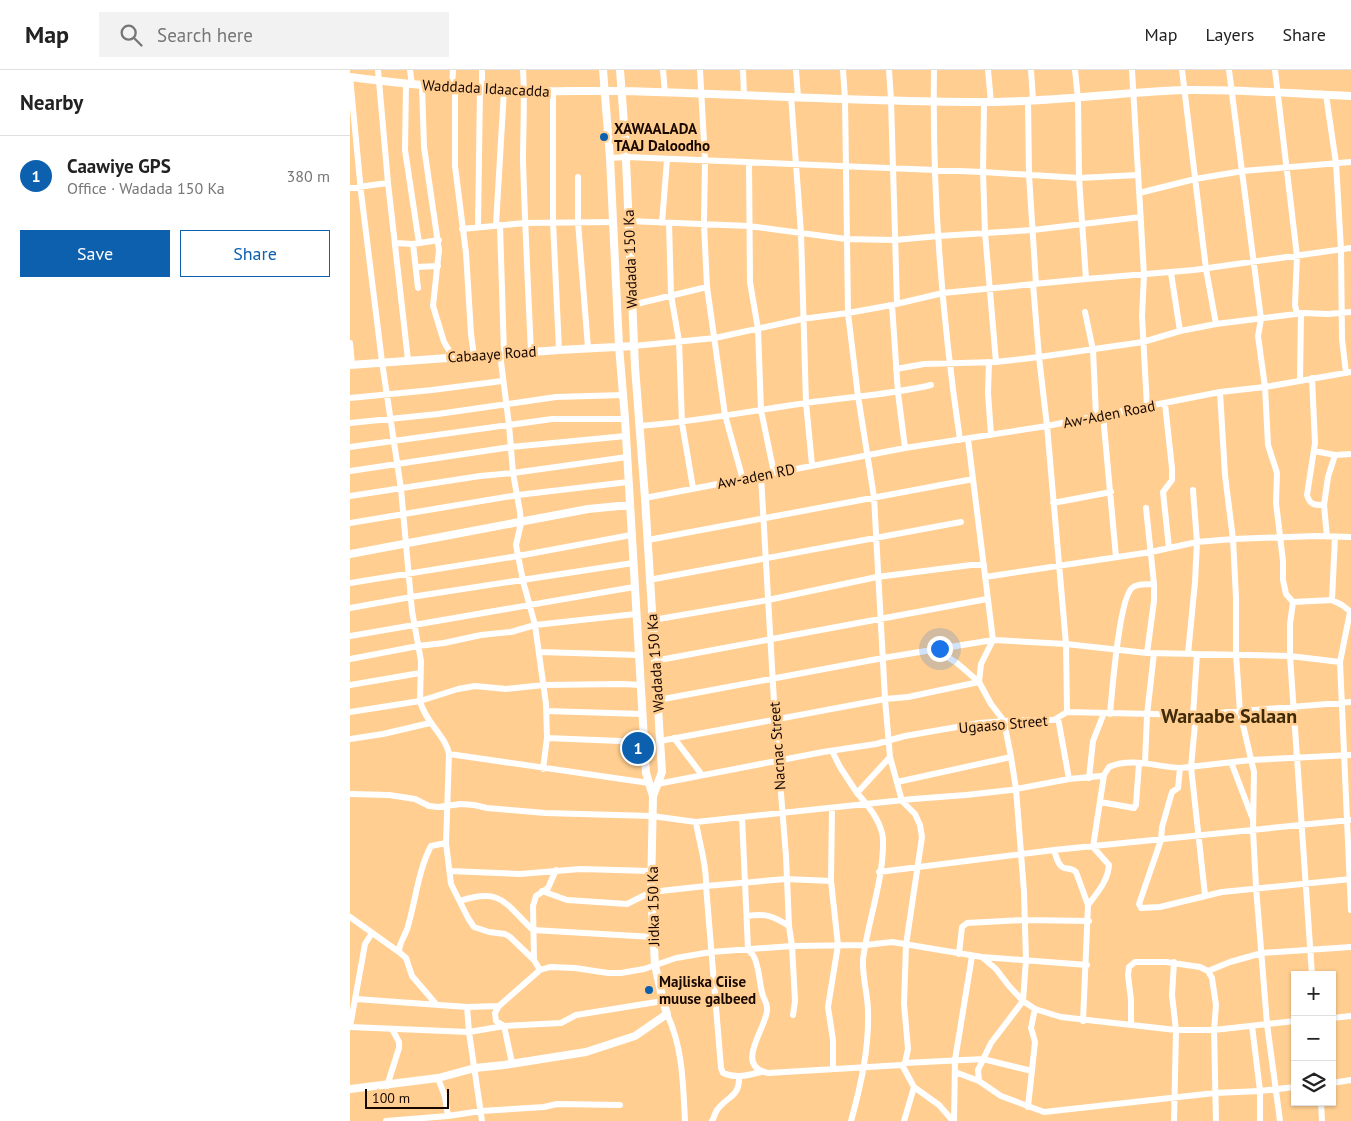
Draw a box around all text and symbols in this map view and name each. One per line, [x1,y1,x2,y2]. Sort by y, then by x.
search box [99,12,449,57]
text: Map [25,19,69,50]
icon: search [117,21,145,49]
text: Search here [157,23,253,47]
text: Map [1145,23,1177,46]
text: Layers [1205,23,1254,46]
text: Share [1282,23,1326,46]
street label: Waddada Idaacadda [422,75,550,101]
text: Nearby [20,89,83,116]
place label: XAWAALADA TAAJ Daloodho [614,119,710,155]
marker: XAWAALADA TAAJ Daloodho [598,131,610,143]
text: Caawiye GPS [67,154,171,178]
text: 1 [31,166,41,186]
text: 380 m [287,166,330,186]
text: Office · Wadada 150 Ka [67,178,225,198]
street label: Wadada 150 Ka [619,209,641,309]
button: Save [20,230,170,277]
button: Share [180,230,330,277]
street label: Cabaaye Road [447,341,537,367]
street label: Aw-Aden Road [1061,396,1157,432]
street label: Aw-aden RD [715,459,797,493]
street label: Wadada 150 Ka [642,613,668,713]
your location [927,636,953,662]
street label: Nacnac Street [764,701,790,791]
district label: Waraabe Salaan [1161,703,1297,729]
street label: Ugaaso Street [958,711,1048,737]
pin: 1 [622,729,654,767]
street label: Jidka 150 Ka [643,866,663,947]
map controls [1291,971,1336,1106]
button: + [1291,971,1336,1016]
place label: Majliska Ciise muuse galbeed [659,972,756,1008]
marker: Majliska Ciise muuse galbeed [643,984,655,996]
button: − [1291,1016,1336,1061]
button: layers [1291,1061,1336,1106]
scale bar [365,1086,449,1109]
text: 100 m [372,1089,410,1107]

